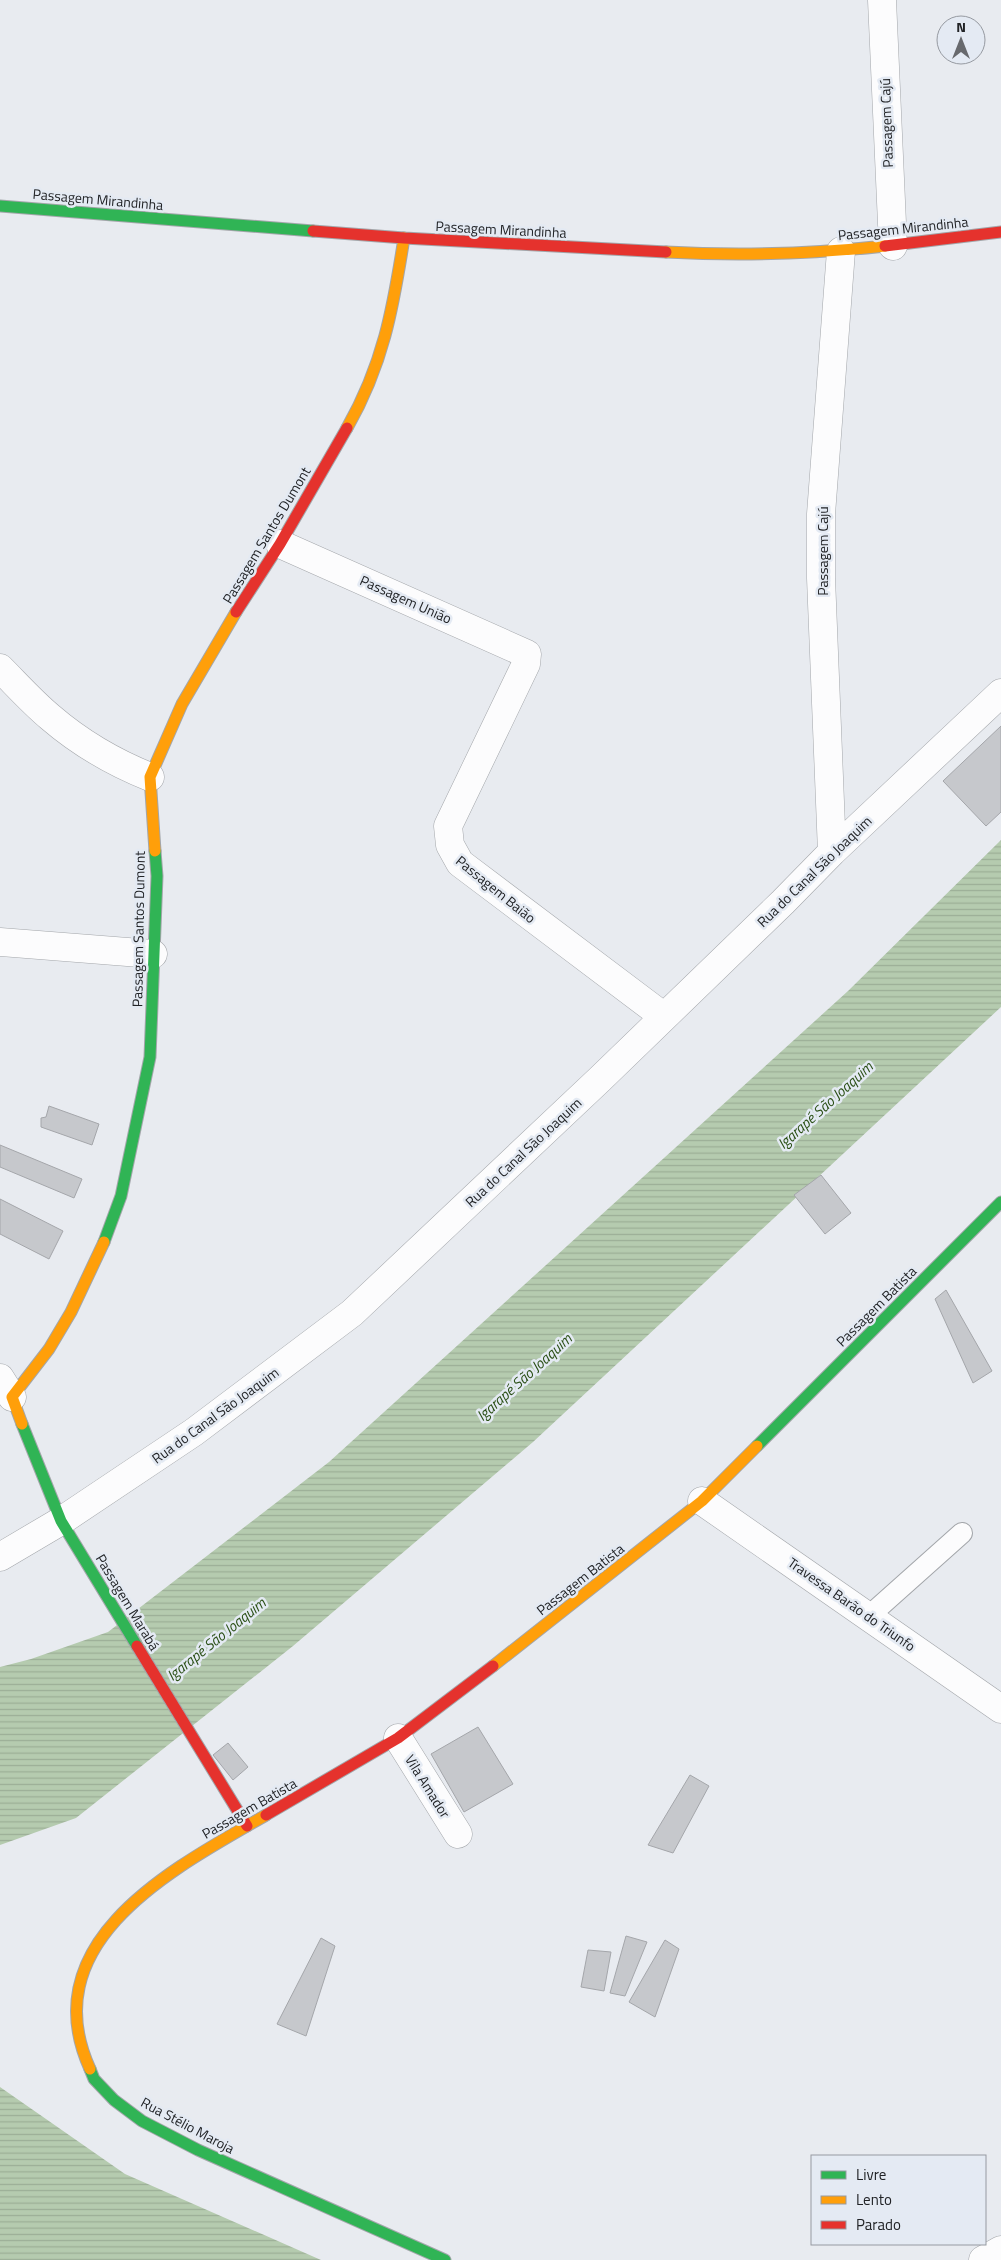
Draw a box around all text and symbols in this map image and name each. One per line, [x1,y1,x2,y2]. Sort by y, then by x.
north arrow [936,15,986,65]
text: N [956,16,966,37]
street label: Passagem Cajú [874,78,898,168]
street label: Passagem Mirandinha [32,183,164,215]
street label: Passagem Mirandinha [837,211,969,245]
street label: Passagem Mirandinha [435,215,567,243]
street label: Passagem Santos Dumont [217,463,315,607]
street label: Passagem Cajú [812,506,833,596]
street label: Passagem União [357,569,455,629]
street label: Rua do Canal São Joaquim [752,810,876,932]
street label: Passagem Baião [452,850,540,928]
street label: Passagem Santos Dumont [126,851,150,1007]
water label: Igarapé São Joaquim [772,1055,878,1154]
street label: Rua do Canal São Joaquim [460,1092,586,1212]
street label: Passagem Batista [831,1261,921,1351]
water label: Igarapé São Joaquim [471,1327,577,1426]
street label: Rua do Canal São Joaquim [147,1362,283,1468]
street label: Passagem Batista [532,1538,628,1620]
street label: Passagem Marabá [91,1550,165,1654]
street label: Travessa Barão do Triunfo [784,1552,920,1656]
water label: Igarapé São Joaquim [161,1592,271,1686]
street label: Vila Amador [400,1750,456,1822]
street label: Passagem Batista [198,1772,300,1844]
street label: Rua Stélio Maroja [137,2091,239,2159]
legend [811,2155,986,2245]
text: Livre [856,2163,886,2186]
text: Lento [856,2188,892,2211]
text: Parado [856,2213,901,2236]

